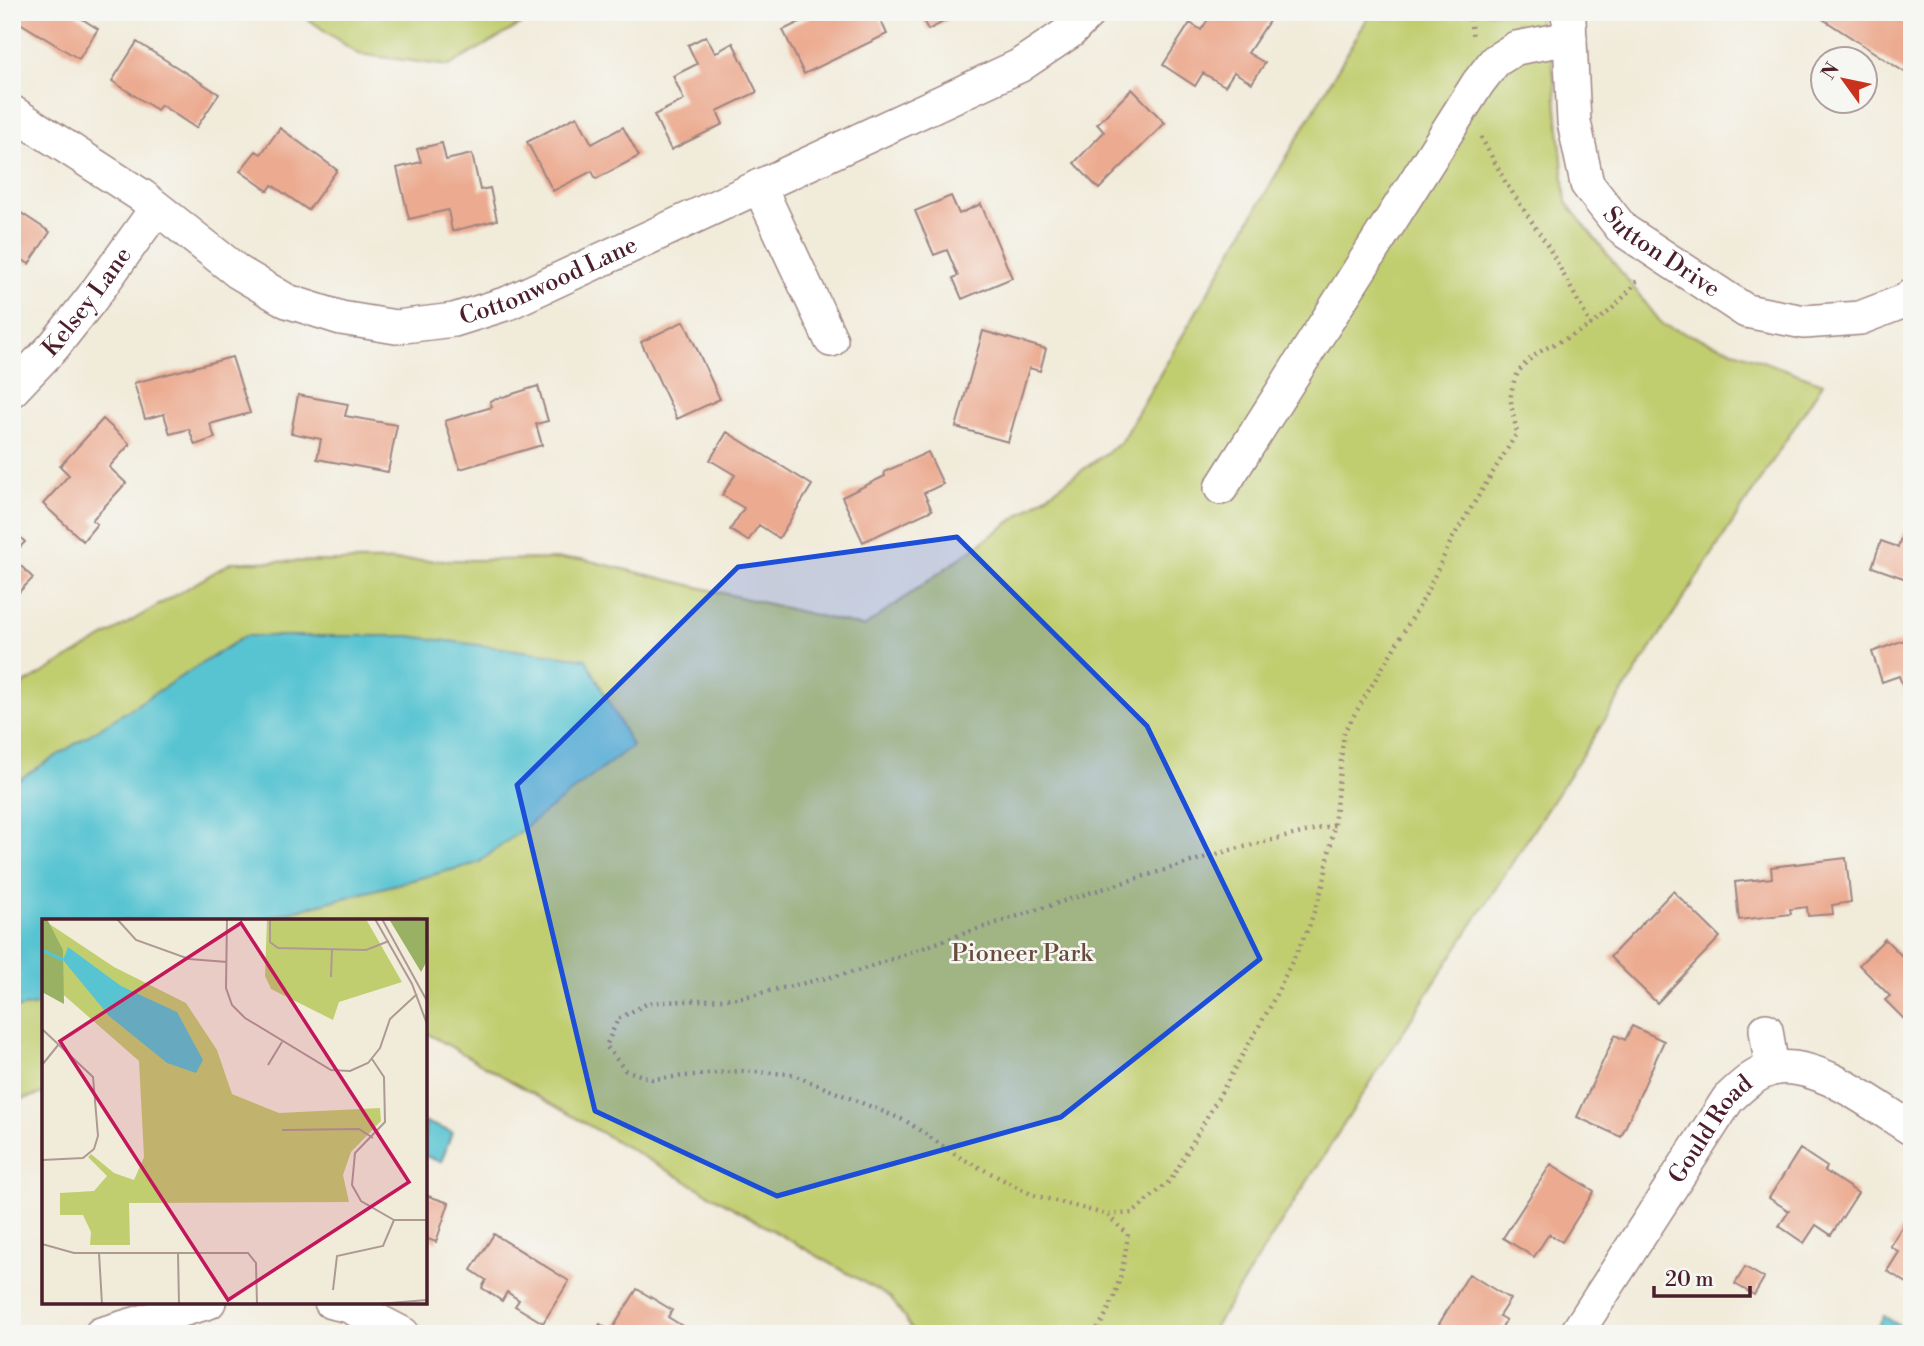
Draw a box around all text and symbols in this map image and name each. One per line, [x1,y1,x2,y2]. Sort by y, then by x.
north arrow [1808,46,1878,116]
text: N [1816,58,1845,84]
street label: Sutton Drive [1596,201,1726,305]
street label: Cottonwood Lane [456,230,642,332]
street label: Kelsey Lane [36,241,139,364]
inset map [42,919,427,1304]
park label: Pioneer Park [951,939,1094,969]
street label: Gould Road [1662,1069,1759,1189]
scale bar [1654,1255,1751,1299]
text: 20 m [1665,1267,1714,1293]

